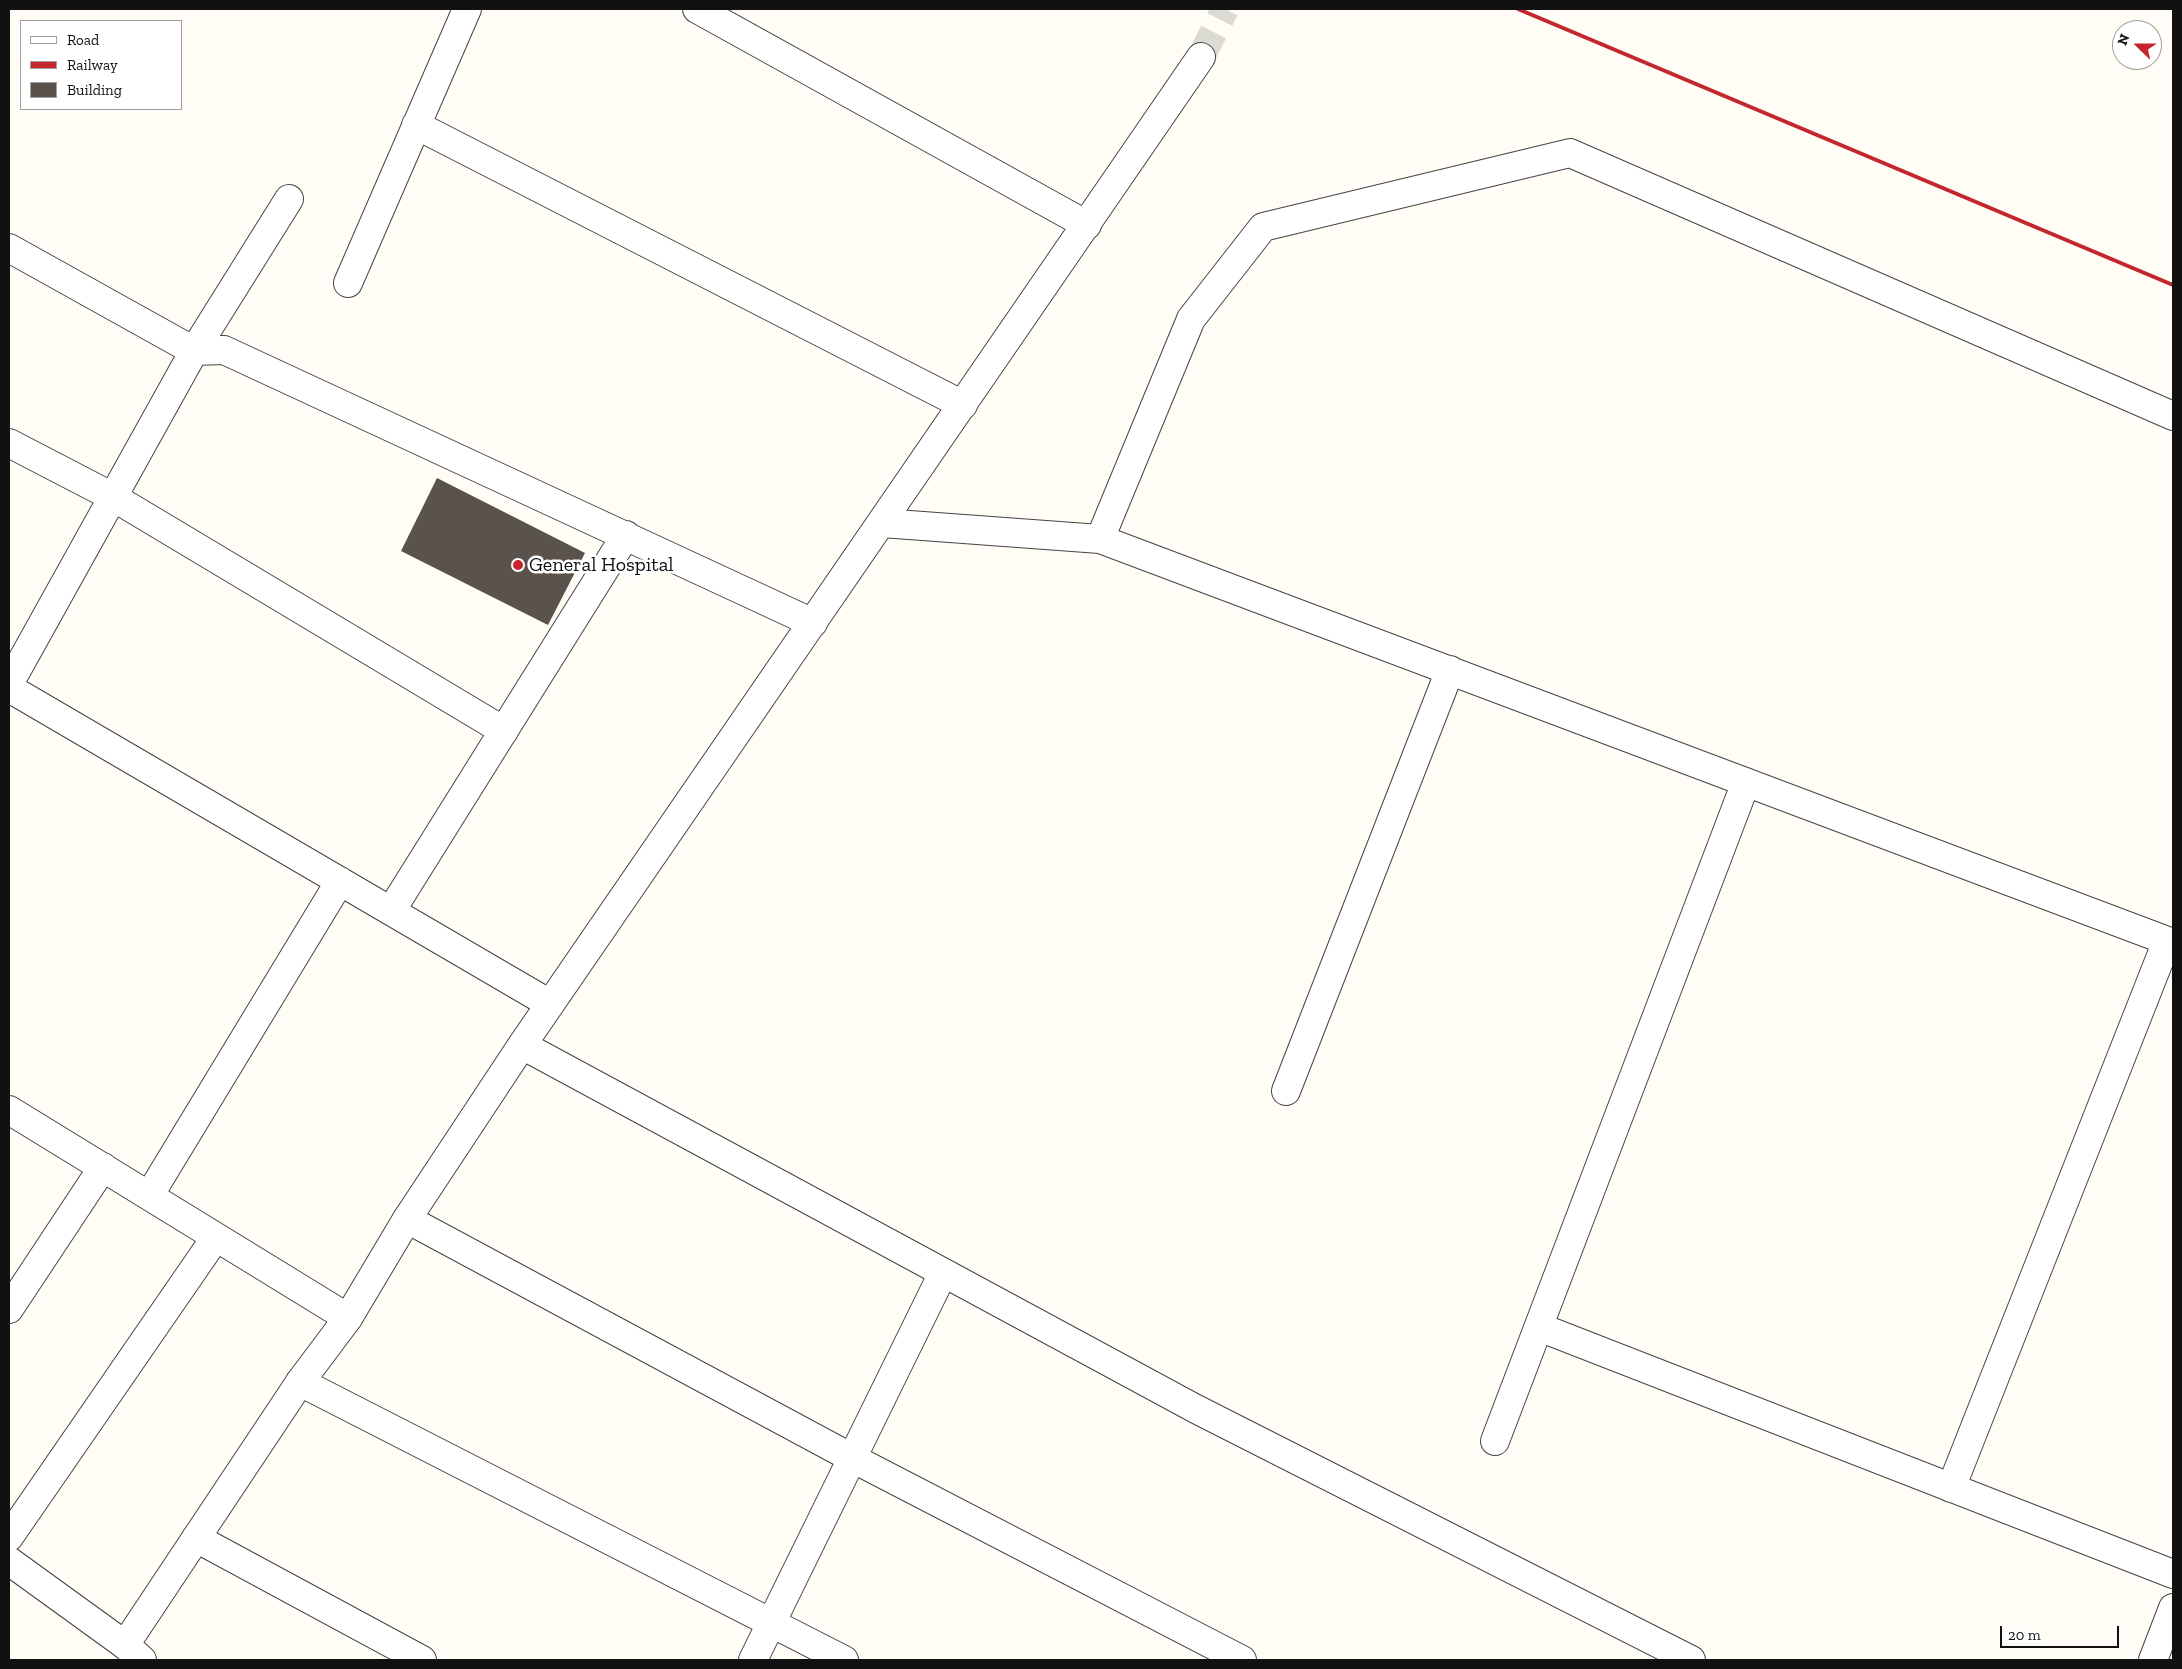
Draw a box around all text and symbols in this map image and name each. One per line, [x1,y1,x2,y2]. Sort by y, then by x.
legend [20,20,182,110]
north arrow [2112,20,2162,70]
text: Road [67,31,99,49]
text: N [2114,31,2133,48]
text: Railway [67,56,118,74]
text: Building [67,81,122,99]
place label: General Hospital [529,553,674,577]
marker: General Hospital [511,558,525,572]
scale bar [2002,1616,2121,1648]
text: 20 m [2008,1626,2041,1644]

